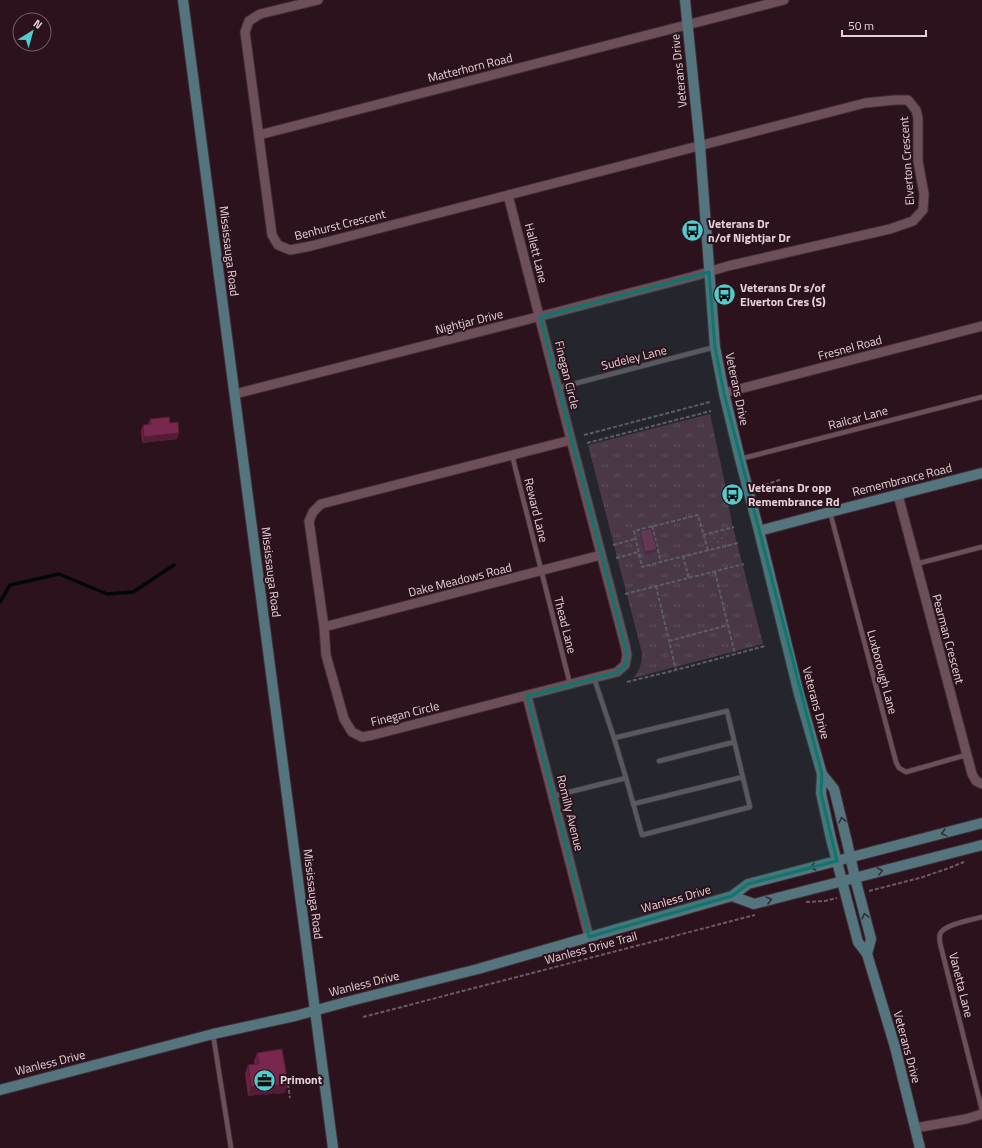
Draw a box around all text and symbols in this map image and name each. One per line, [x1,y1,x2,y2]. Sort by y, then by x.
north arrow [12,12,52,52]
scale bar [842,12,926,38]
text: N [30,15,46,33]
text: 50 m [848,16,874,35]
street label: Veterans Drive [665,33,692,109]
street label: Matterhorn Road [426,48,514,87]
street label: Elverton Crescent [894,115,919,206]
street label: Benhurst Crescent [292,204,388,245]
street label: Mississauga Road [215,205,244,297]
place label: Veterans Dr n/of Nightjar Dr [708,214,791,247]
bus stop icon: Veterans Dr n/of Nightjar Dr [680,218,706,244]
street label: Hallett Lane [520,221,553,285]
place label: Veterans Dr s/of Elverton Cres (S) [740,278,826,311]
bus stop icon: Veterans Dr s/of Elverton Cres (S) [711,282,737,308]
street label: Nightjar Drive [433,304,505,339]
street label: Fresnel Road [816,330,884,365]
street label: Finegan Circle [550,339,585,411]
street label: Sudeley Lane [599,340,669,375]
street label: Veterans Drive [721,351,754,427]
street label: Railcar Lane [826,400,890,435]
street label: Remembrance Road [850,458,954,501]
street label: Reward Lane [519,476,554,544]
place label: Veterans Dr opp Remembrance Rd [748,478,840,511]
bus stop icon: Veterans Dr opp Remembrance Rd [720,482,746,508]
street label: Mississauga Road [257,526,286,618]
street label: Dake Meadows Road [406,557,514,602]
street label: Pearman Crescent [927,592,970,687]
street label: Thead Lane [549,594,582,655]
street label: Luxborough Lane [862,628,903,716]
street label: Veterans Drive [798,665,835,741]
street label: Finegan Circle [369,696,441,731]
street label: Romilly Avenue [552,773,589,853]
one-way arrow [838,816,846,823]
one-way arrow [941,828,948,837]
street label: Mississauga Road [299,848,328,940]
one-way arrow [809,862,816,871]
one-way arrow [877,868,884,876]
street label: Wanless Drive [639,879,713,918]
one-way arrow [766,897,772,905]
one-way arrow [862,913,870,919]
street label: Wanless Drive Trail [542,926,639,969]
street label: Vanetta Lane [944,950,979,1019]
street label: Wanless Drive [327,966,401,1001]
street label: Veterans Drive [889,1009,926,1085]
street label: Wanless Drive [13,1045,87,1080]
office icon: Primont [251,1067,277,1093]
place label: Primont [280,1070,323,1089]

